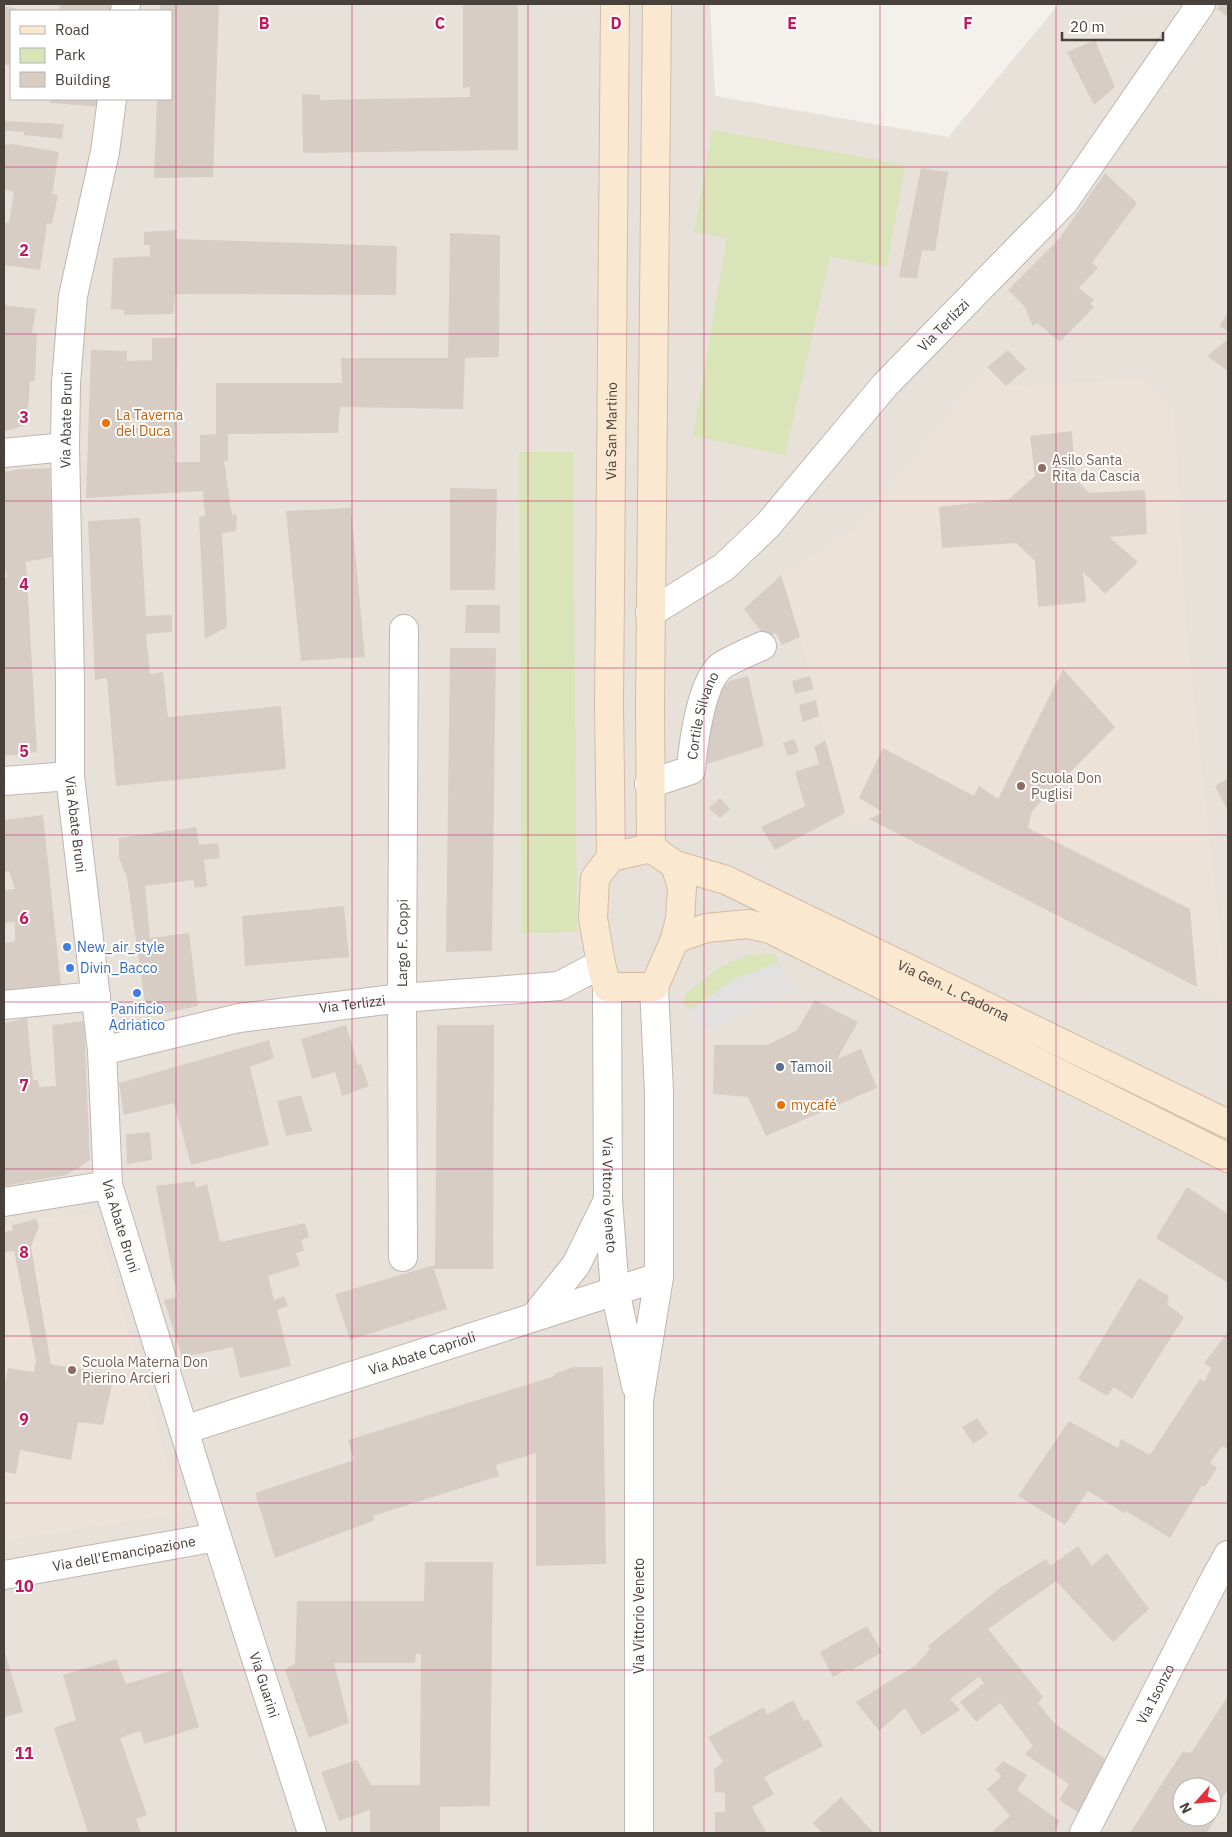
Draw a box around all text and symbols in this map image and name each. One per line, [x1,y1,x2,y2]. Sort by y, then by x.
legend [10,10,172,100]
scale bar [1062,10,1163,42]
text: B [259,13,270,33]
text: C [435,13,445,33]
text: D [610,13,622,33]
text: E [787,13,797,33]
text: F [963,13,973,33]
text: 20 m [1070,17,1105,36]
text: Road [55,20,90,39]
text: Park [55,45,85,64]
text: Building [55,70,110,89]
text: 2 [19,240,29,260]
street label: Via Terlizzi [914,295,973,355]
street label: Via Abate Bruni [56,371,76,469]
street label: Via San Martino [602,382,621,480]
place label: La Taverna del Duca [116,406,184,440]
text: 3 [19,407,29,427]
marker: La Taverna del Duca [100,417,112,429]
place label: Asilo Santa Rita da Cascia [1052,451,1141,485]
marker: Asilo Santa Rita da Cascia [1036,462,1048,474]
text: 4 [19,574,29,594]
street label: Cortile Silvano [683,668,723,761]
text: 5 [19,741,29,761]
place label: Scuola Don Puglisi [1031,769,1102,803]
street label: Via Abate Bruni [61,775,90,874]
marker: Scuola Don Puglisi [1015,780,1027,792]
street label: Largo F. Coppi [393,899,412,987]
text: 6 [19,908,29,928]
place label: New_air_style [77,938,165,956]
marker: New_air_style [61,941,73,953]
street label: Via Gen. L. Cadorna [894,956,1013,1026]
place label: Divin_Bacco [80,959,158,977]
marker: Divin_Bacco [64,962,76,974]
marker: Panificio Adriatico [131,987,143,999]
street label: Via Terlizzi [318,991,386,1017]
place label: Panificio Adriatico [109,1000,165,1034]
place label: Tamoil [790,1058,832,1076]
marker: Tamoil [774,1061,786,1073]
text: 7 [19,1075,29,1095]
place label: mycafé [791,1096,837,1114]
marker: mycafé [775,1099,787,1111]
street label: Via Vittorio Veneto [599,1137,621,1254]
street label: Via Abate Bruni [99,1179,144,1275]
text: 8 [19,1242,29,1262]
street label: Via Abate Caprioli [366,1328,478,1379]
place label: Scuola Materna Don Pierino Arcieri [82,1353,208,1387]
marker: Scuola Materna Don Pierino Arcieri [66,1364,78,1376]
text: 9 [19,1409,29,1429]
street label: Via dell'Emancipazione [51,1532,197,1575]
street label: Via Vittorio Veneto [630,1558,648,1674]
text: 10 [14,1576,34,1596]
street label: Via Guarini [245,1650,283,1720]
street label: Via Isonzo [1132,1661,1178,1727]
text: 11 [14,1743,34,1763]
north arrow [1172,1777,1222,1827]
text: N [1175,1799,1196,1817]

